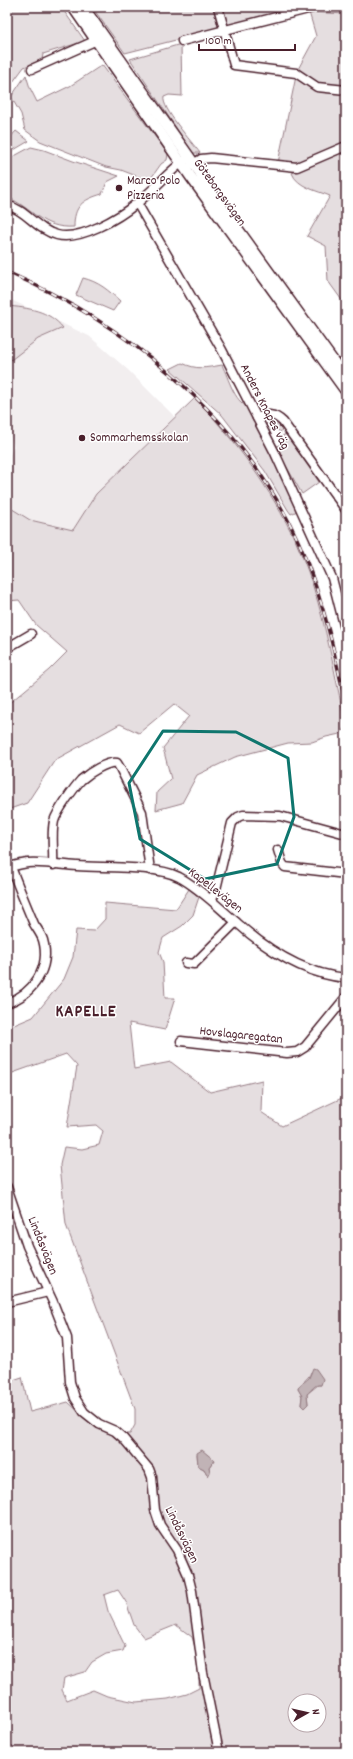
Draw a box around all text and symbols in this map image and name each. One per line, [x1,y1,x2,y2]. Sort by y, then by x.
scale bar [199,26,295,52]
text: 100 m [205,33,232,50]
street label: Göteborgsvägen [188,155,250,231]
place label: Marco Polo Pizzeria [127,172,180,206]
marker: Marco Polo Pizzeria [114,183,124,193]
street label: Anders Knapes väg [234,361,294,453]
place label: Sommarhemsskolan [90,429,188,448]
marker: Sommarhemsskolan [77,433,87,443]
street label: Kapellevägen [184,863,246,919]
district label: KAPELLE [55,1001,117,1025]
street label: Hovslagaregatan [198,1022,284,1050]
street label: Lindåsvägen [22,1214,62,1278]
street label: Lindåsvägen [159,1503,203,1567]
north arrow [287,1693,327,1733]
text: N [307,1708,323,1716]

